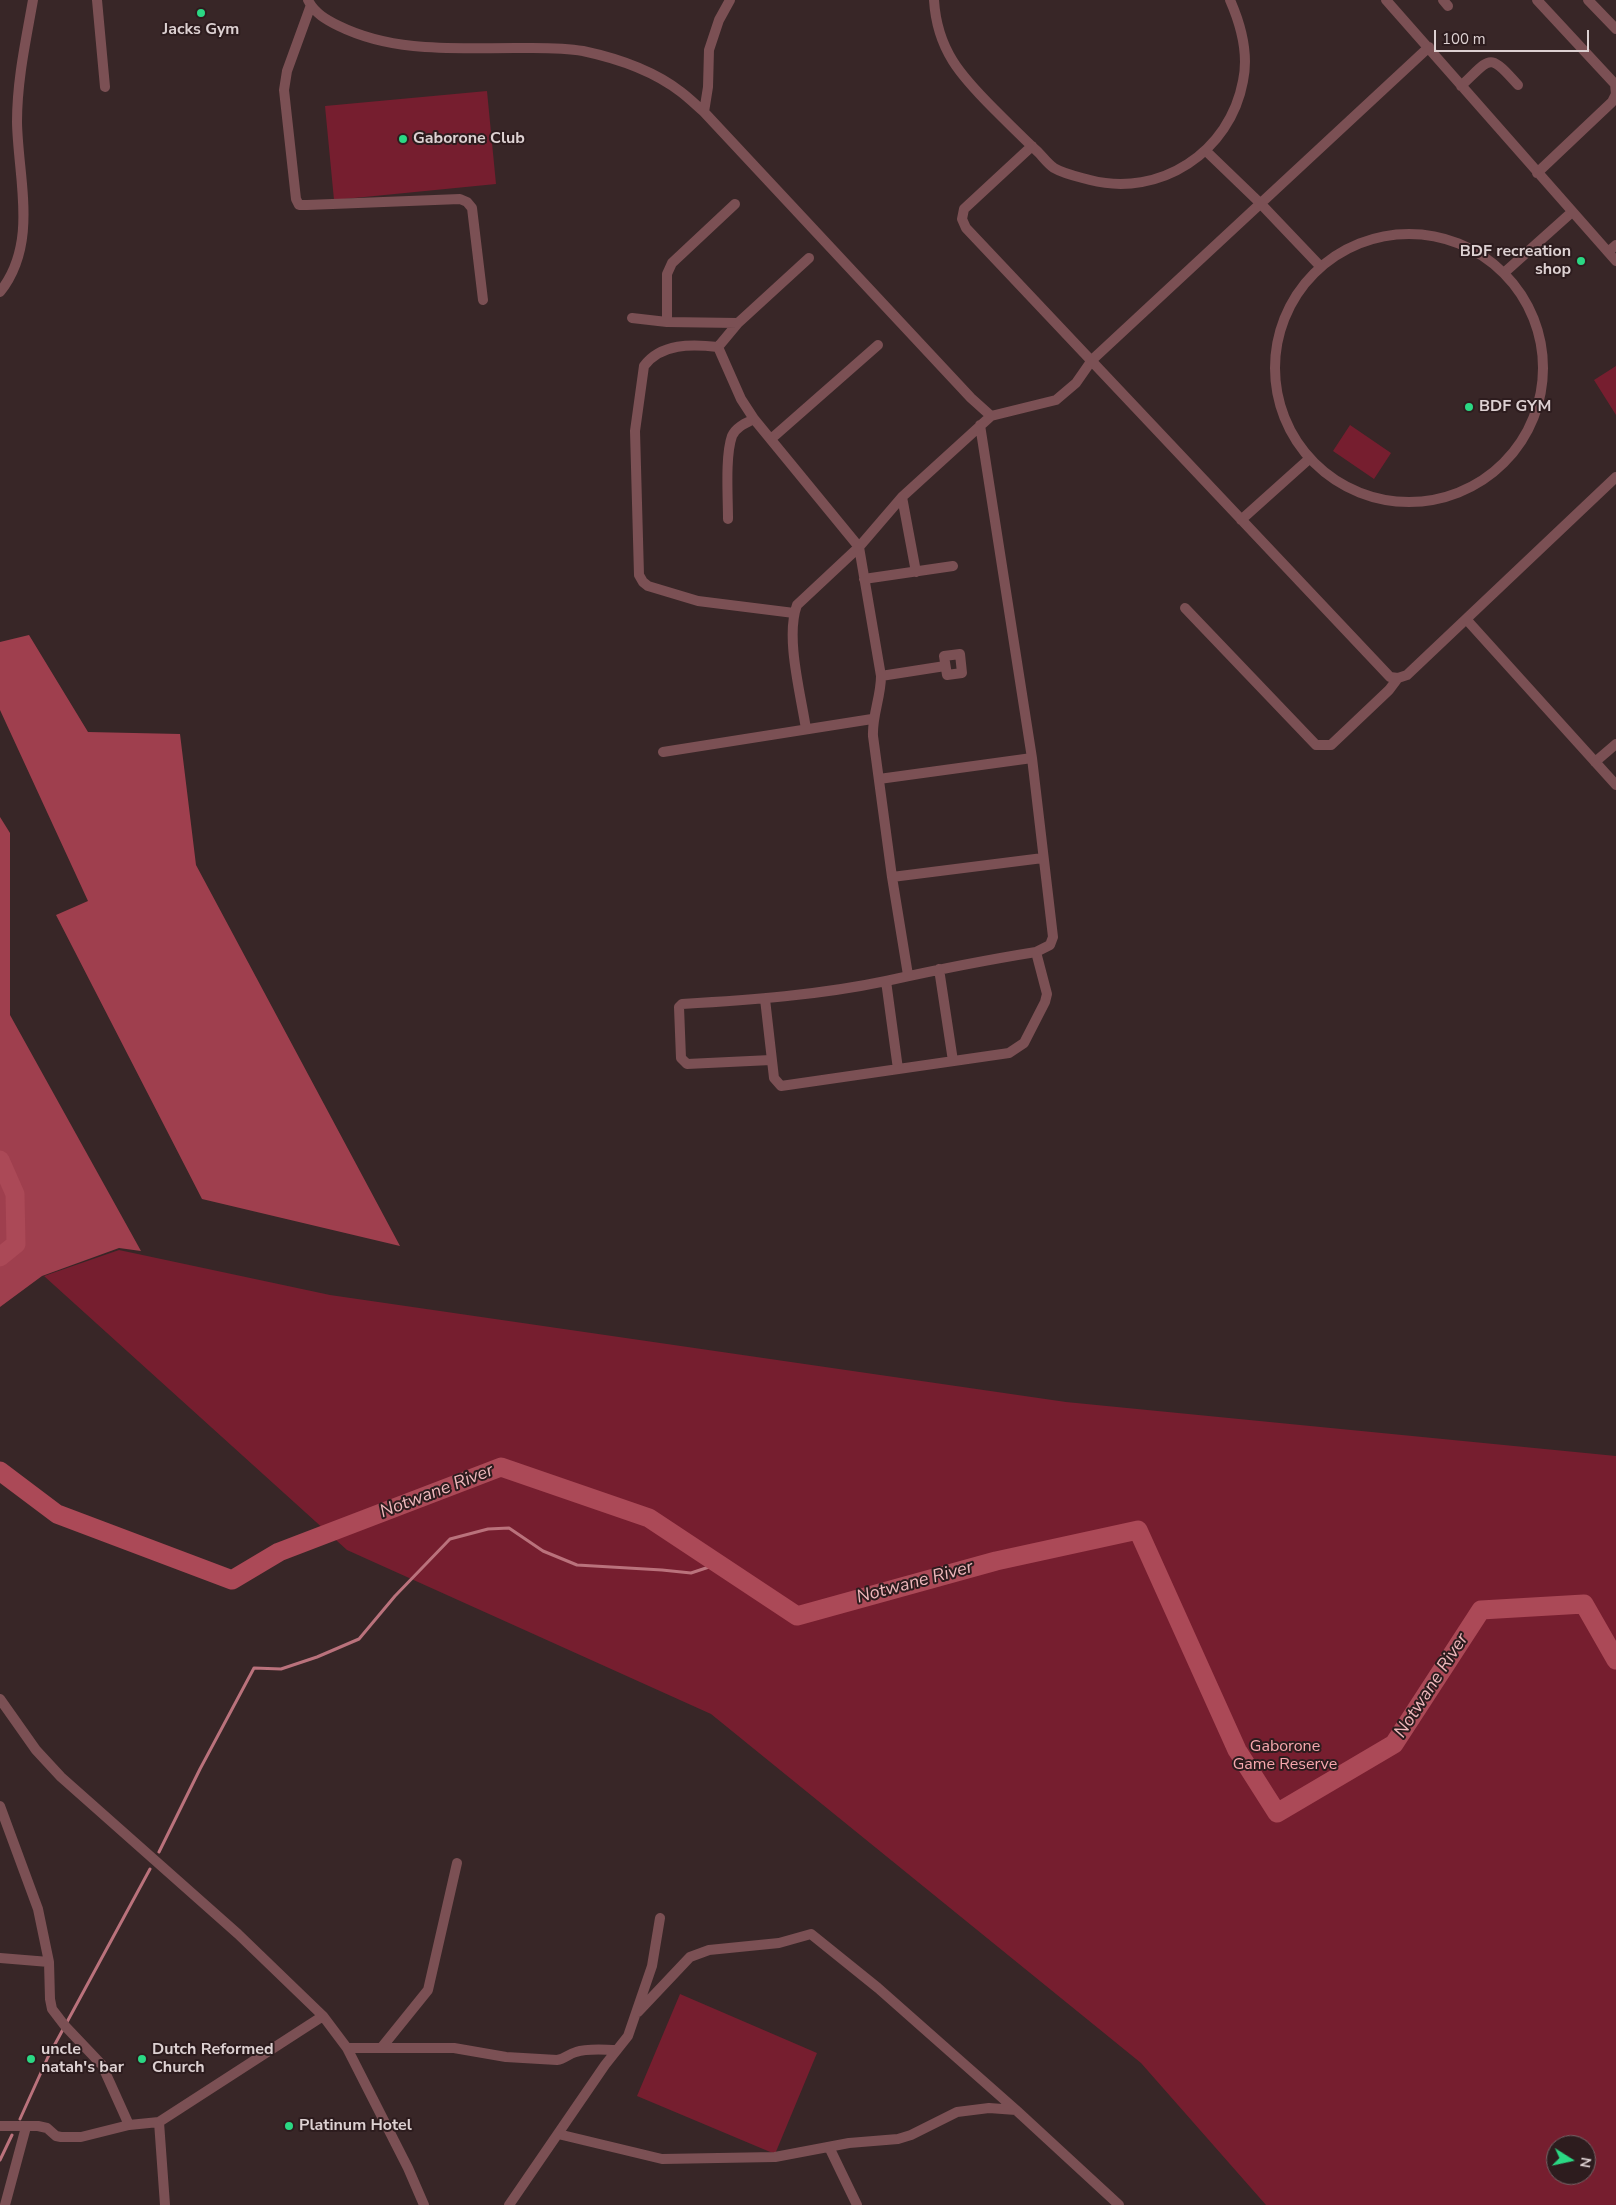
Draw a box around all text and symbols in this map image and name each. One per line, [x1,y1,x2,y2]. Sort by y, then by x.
marker: Jacks Gym [195,7,207,19]
place label: Jacks Gym [163,20,239,40]
scale bar [1436,20,1591,52]
text: 100 m [1442,29,1486,49]
place label: Gaborone Club [413,129,525,149]
marker: Gaborone Club [397,133,409,145]
place label: BDF recreation shop [1460,242,1571,280]
marker: BDF recreation shop [1575,255,1587,267]
place label: BDF GYM [1479,397,1551,417]
marker: BDF GYM [1463,401,1475,413]
water label: Notwane River [377,1460,497,1524]
water label: Notwane River [854,1557,976,1609]
water label: Notwane River [1390,1630,1474,1742]
park label: Gaborone Game Reserve [1233,1737,1337,1775]
place label: uncle natah's bar [41,2040,124,2078]
place label: Dutch Reformed Church [152,2040,274,2078]
marker: uncle natah's bar [25,2053,37,2065]
marker: Dutch Reformed Church [136,2053,148,2065]
place label: Platinum Hotel [299,2116,412,2136]
marker: Platinum Hotel [283,2120,295,2132]
north arrow [1546,2135,1596,2185]
text: N [1575,2156,1596,2169]

